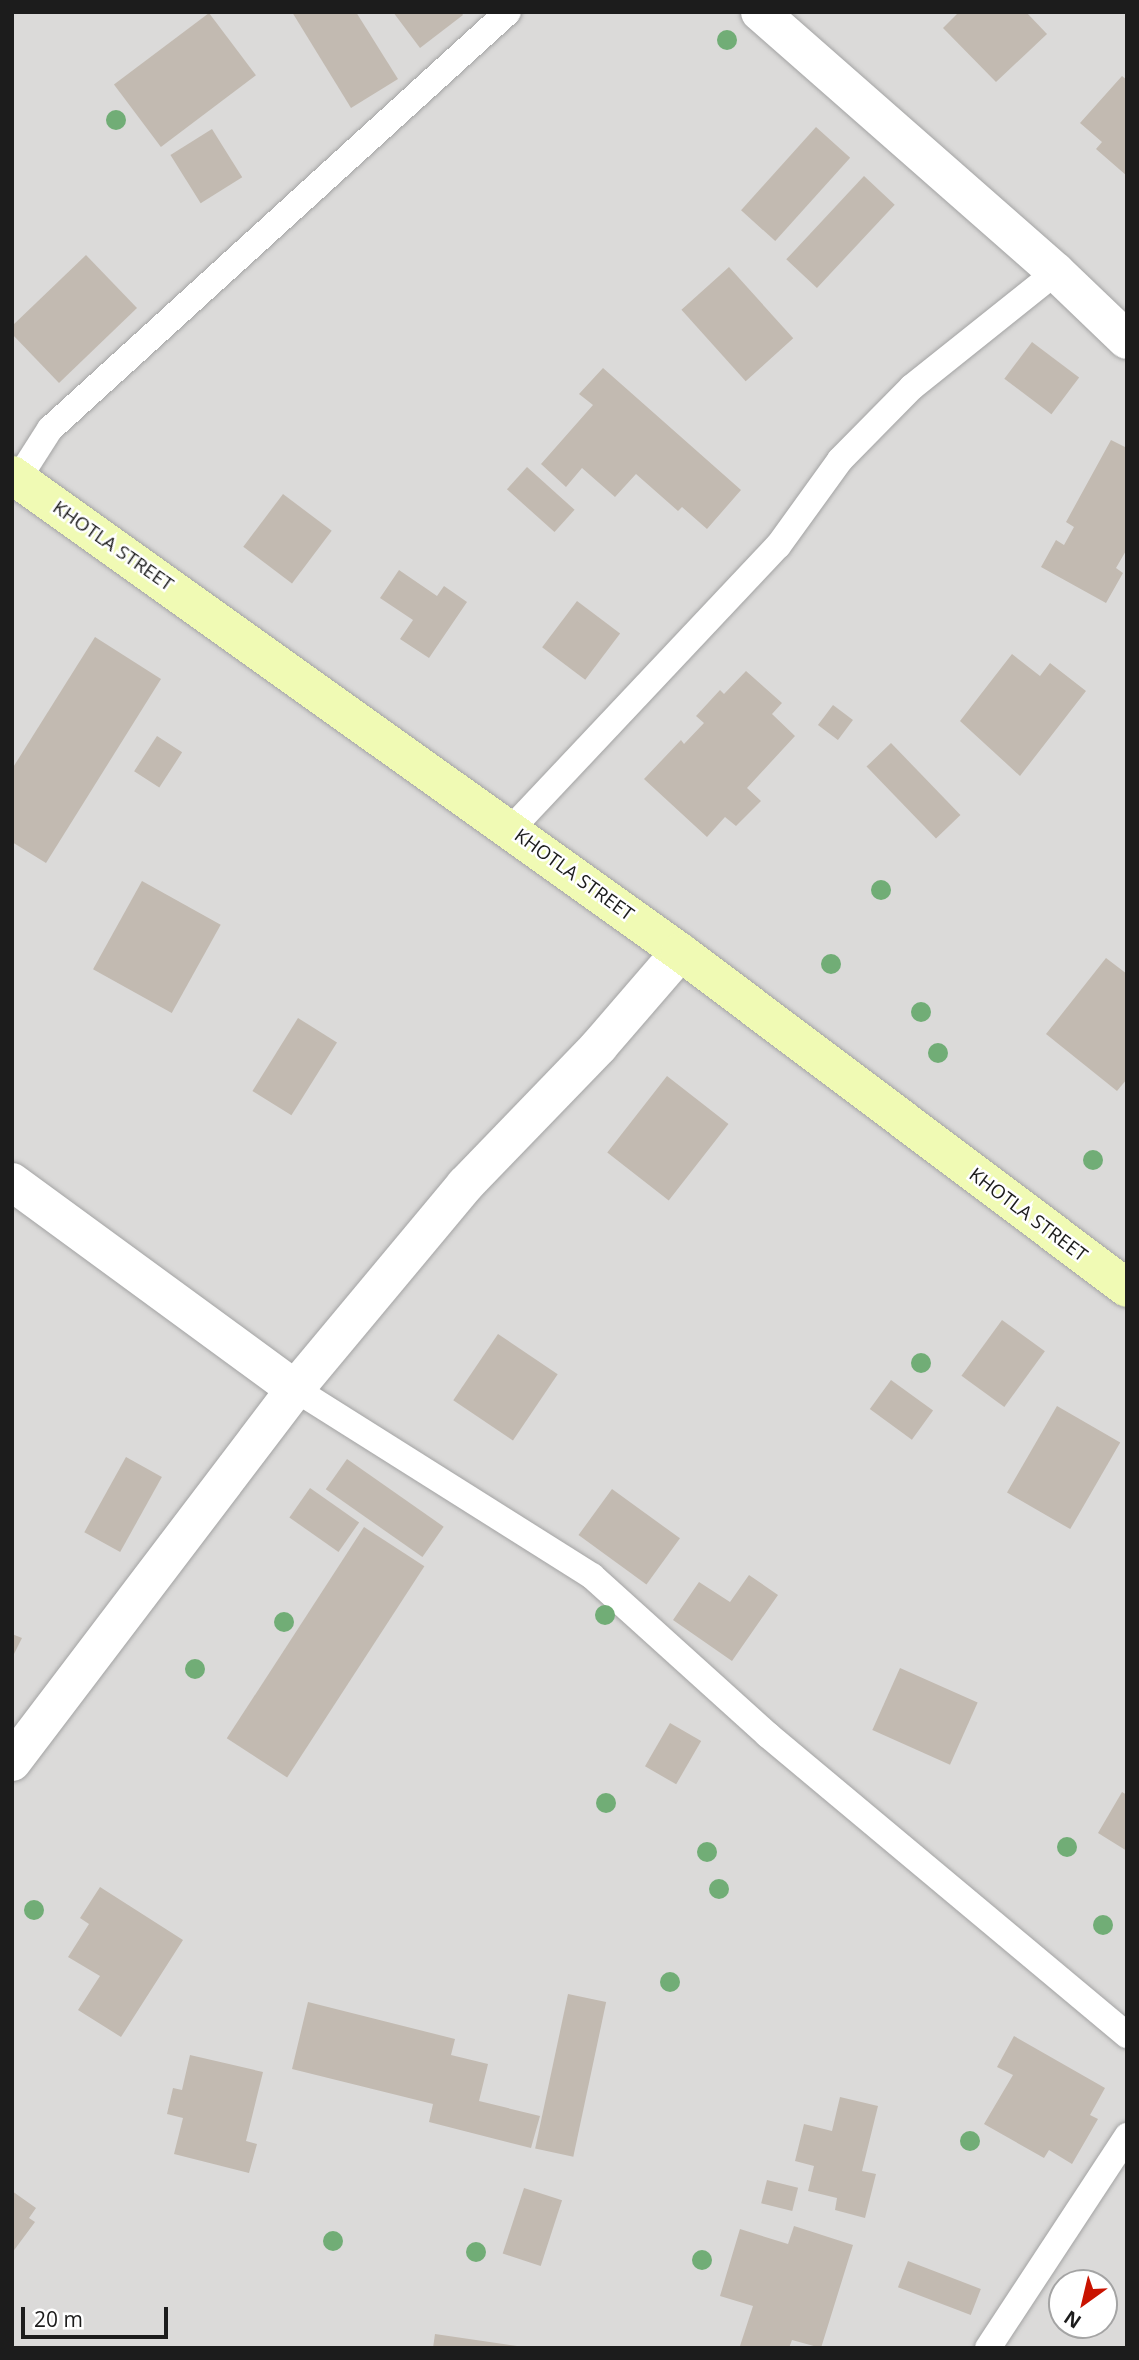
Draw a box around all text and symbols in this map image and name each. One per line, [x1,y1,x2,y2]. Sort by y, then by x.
street label: KHOTLA STREET [48,496,178,596]
street label: KHOTLA STREET [510,824,638,926]
street label: KHOTLA STREET [964,1163,1092,1267]
north arrow [1048,2269,1118,2339]
scale bar [24,2294,172,2338]
text: 20 m [34,2305,83,2333]
text: N [1059,2305,1086,2335]

